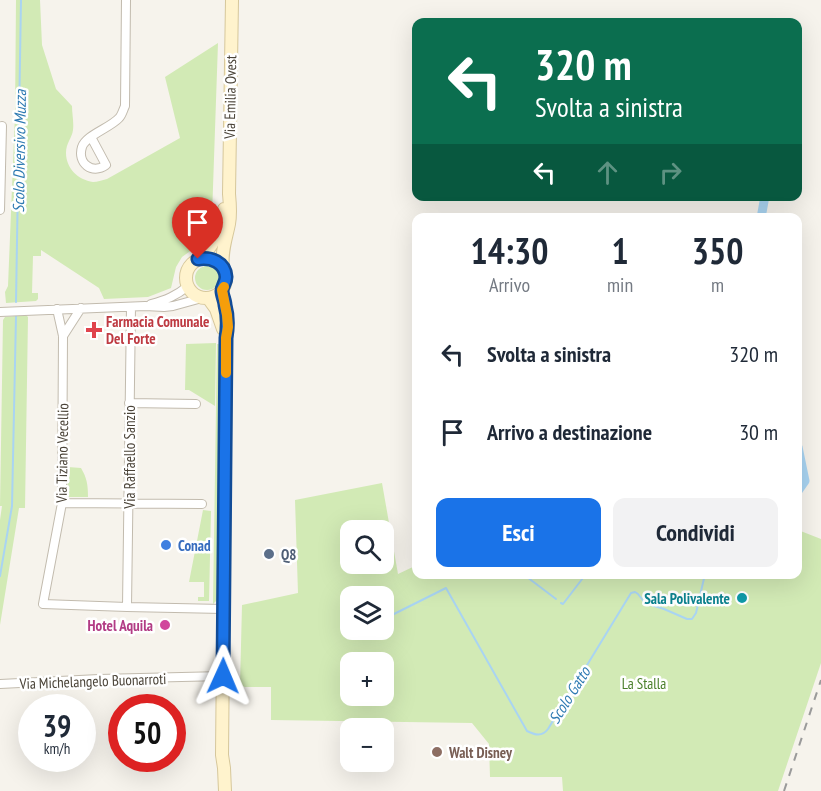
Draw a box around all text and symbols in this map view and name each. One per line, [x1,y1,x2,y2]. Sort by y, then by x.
text: 320 m [535,37,632,92]
icon: left [436,42,514,120]
street label: Via Emilia Ovest [220,55,240,140]
water label: Scolo Diversivo Muzza [8,88,30,213]
text: Svolta a sinistra [535,90,683,124]
icon: left [528,156,561,189]
icon: ahead [591,156,624,189]
icon: right [654,156,687,189]
pin [172,197,223,259]
icon: arrive [181,206,214,239]
text: 14:30 [471,227,548,274]
text: 1 [611,227,629,274]
text: 350 [692,227,743,274]
text: Arrivo [489,272,530,298]
text: min [607,272,633,298]
text: m [711,272,724,298]
place label: Farmacia Comunale Del Forte [106,312,209,348]
marker: Farmacia Comunale Del Forte [87,323,101,337]
icon: left [436,338,469,371]
text: Svolta a sinistra [487,340,611,368]
text: 320 m [729,340,778,368]
street label: Via Tiziano Vecellio [52,403,72,504]
street label: Via Raffaello Sanzio [120,405,139,510]
icon: arrive [436,416,469,449]
text: Arrivo a destinazione [487,418,652,446]
text: 30 m [739,418,778,446]
button: Esci [436,498,601,567]
button: Condividi [613,498,778,567]
map controls [340,520,394,772]
button: search [340,520,394,574]
place label: Conad [178,536,211,555]
marker: Conad [159,538,173,552]
place label: Q8 [281,545,296,564]
marker: Q8 [262,547,276,561]
button: layers [340,586,394,640]
place label: Sala Polivalente [644,589,730,608]
marker: Sala Polivalente [735,591,749,605]
place label: Hotel Aquila [88,616,153,635]
marker: Hotel Aquila [158,618,172,632]
position arrow [191,644,255,708]
button: + [340,652,394,706]
water label: Scolo Gatto [544,662,595,727]
street label: Via Michelangelo Buonarroti [18,669,167,693]
park label: La Stalla [622,674,666,693]
speed limit sign: 50 [108,694,186,772]
text: 39 [43,706,71,745]
button: − [340,718,394,772]
text: km/h [44,739,70,758]
place label: Walt Disney [448,743,513,762]
marker: Walt Disney [430,745,444,759]

